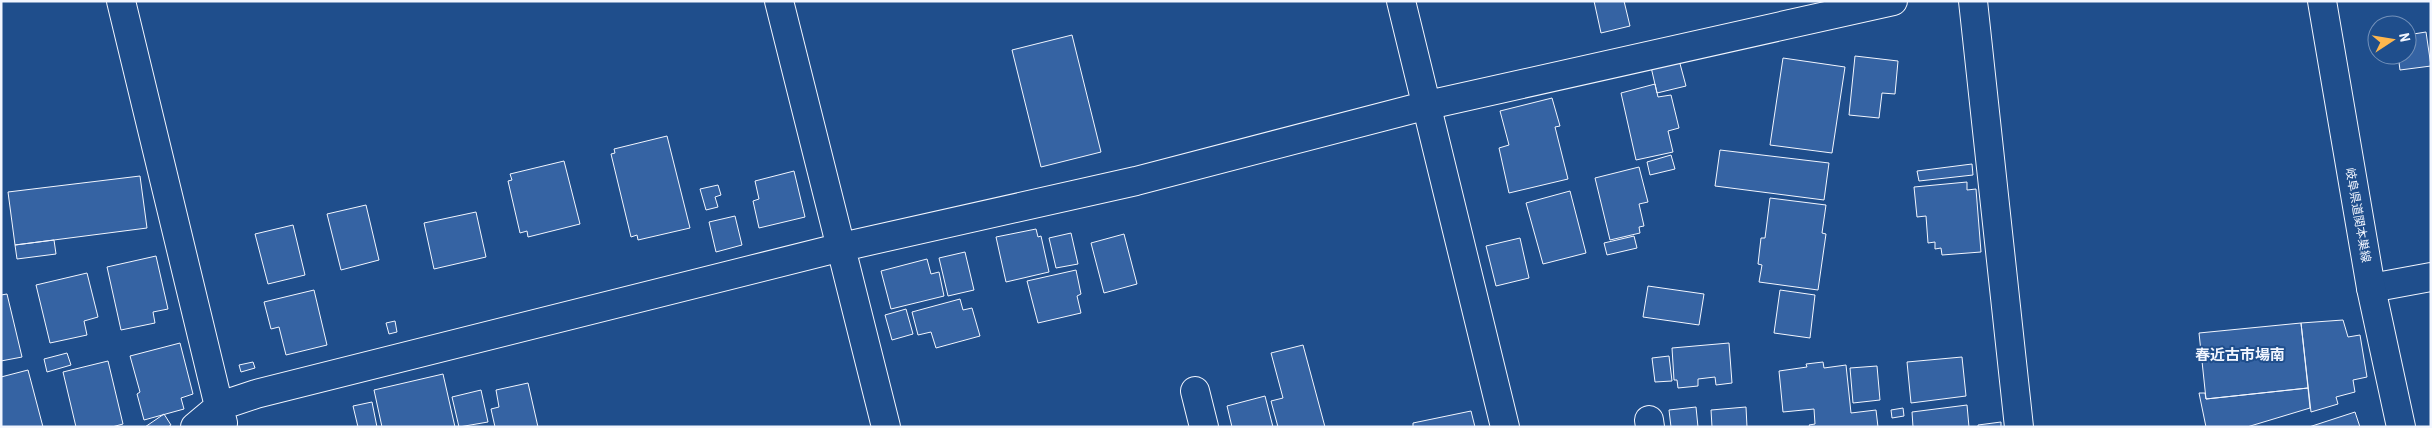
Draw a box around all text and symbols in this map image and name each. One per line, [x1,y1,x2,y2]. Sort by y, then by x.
north arrow [2367,15,2417,65]
text: N [2396,31,2413,43]
street label: 岐阜県道関本巣線 [2343,167,2373,263]
district label: 春近古市場南 [2195,346,2285,364]

